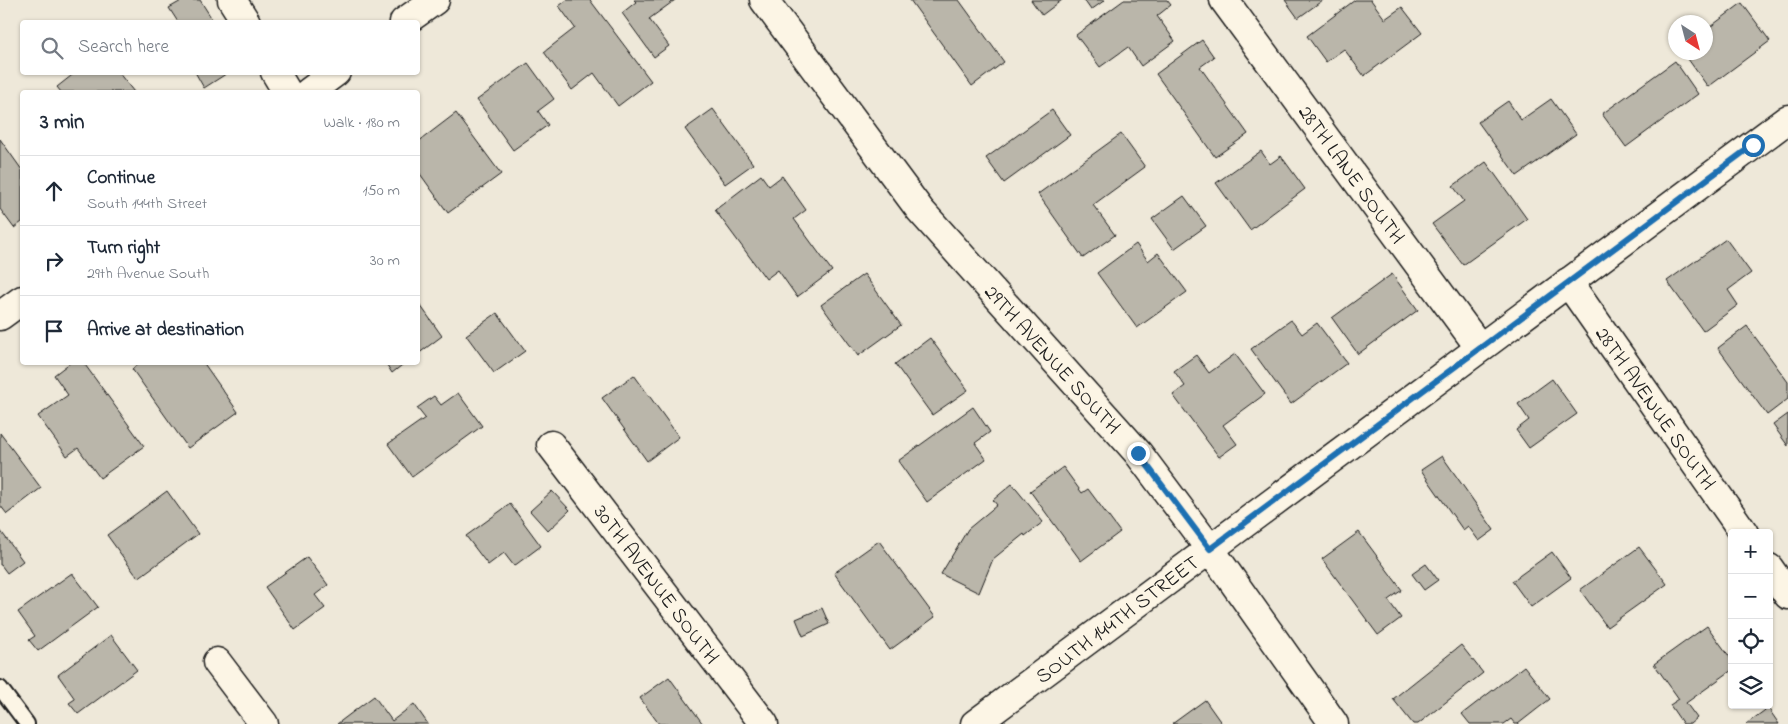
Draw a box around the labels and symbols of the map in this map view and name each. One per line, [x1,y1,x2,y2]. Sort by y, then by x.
north arrow [1668,15,1713,60]
street label: 28TH LANE SOUTH [1290,99,1411,251]
route start [1742,134,1765,157]
street label: 29TH AVENUE SOUTH [976,279,1127,442]
street label: 28TH AVENUE SOUTH [1587,321,1722,497]
route end [1127,442,1150,465]
street label: 30TH AVENUE SOUTH [585,499,725,671]
street label: SOUTH 144TH STREET [1030,549,1206,692]

